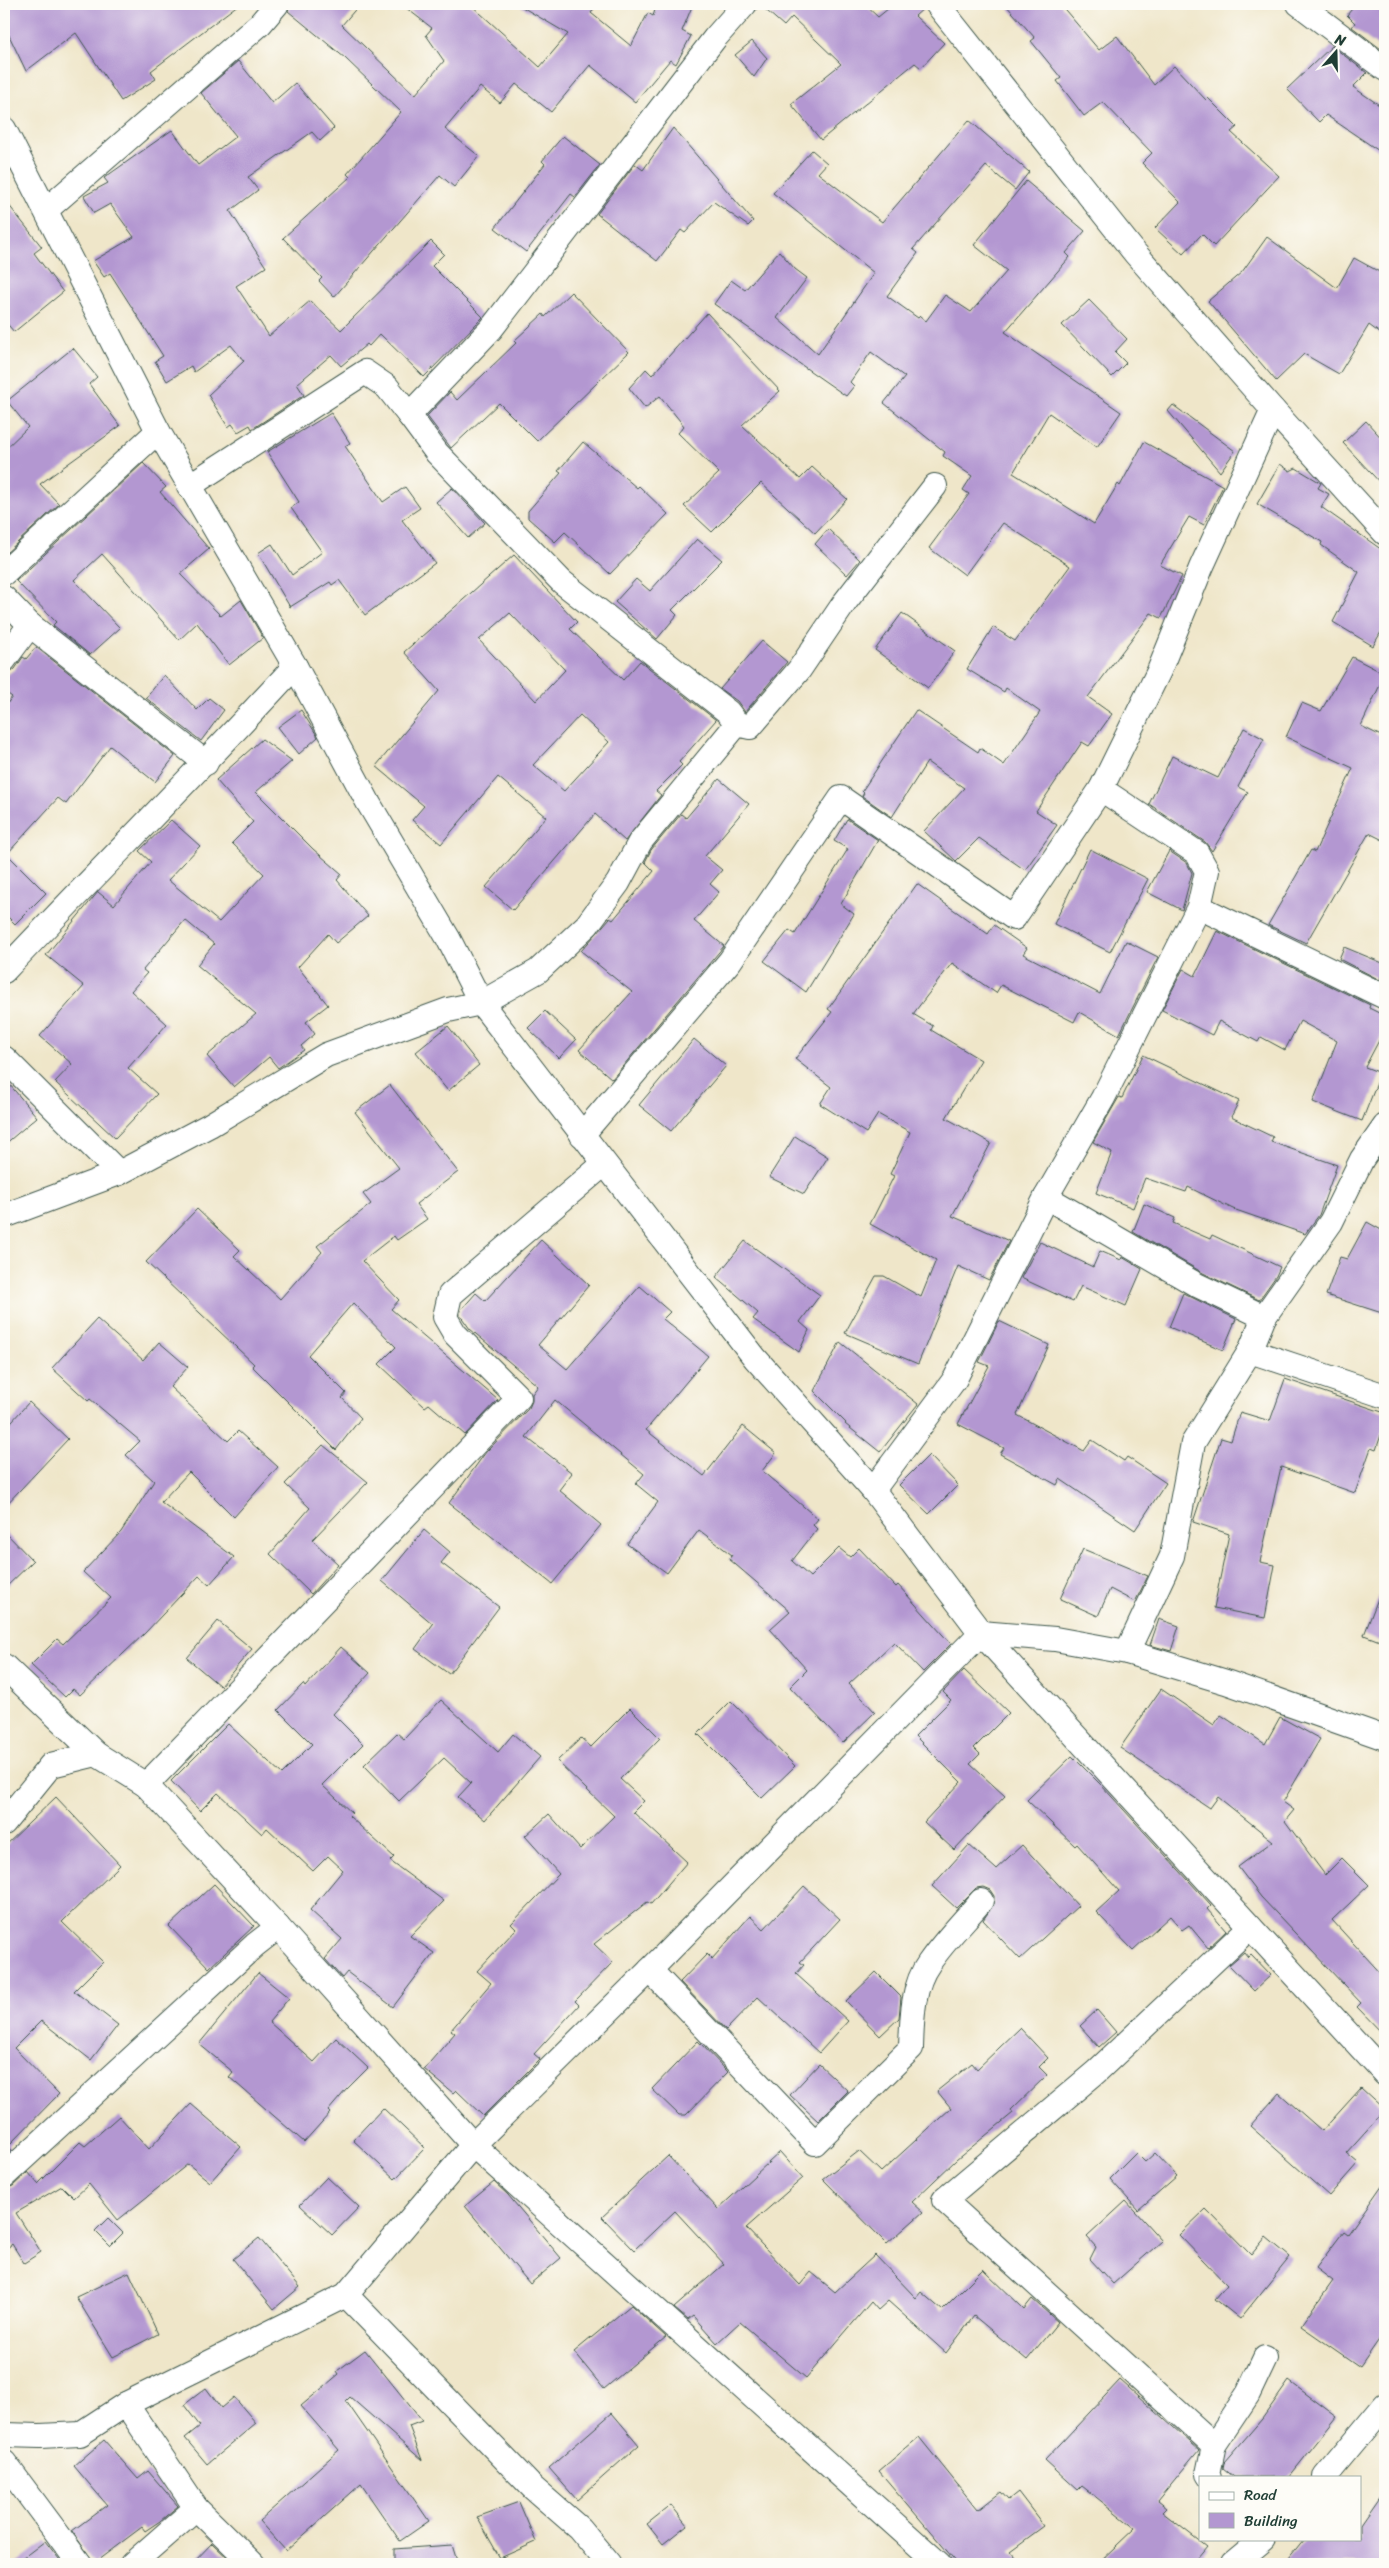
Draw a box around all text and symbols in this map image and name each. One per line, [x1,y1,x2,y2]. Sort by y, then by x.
text: N [1331,27,1349,54]
north arrow [1312,28,1362,78]
legend [1199,2476,1362,2540]
text: Road [1244,2482,1277,2508]
text: Building [1244,2508,1298,2534]

